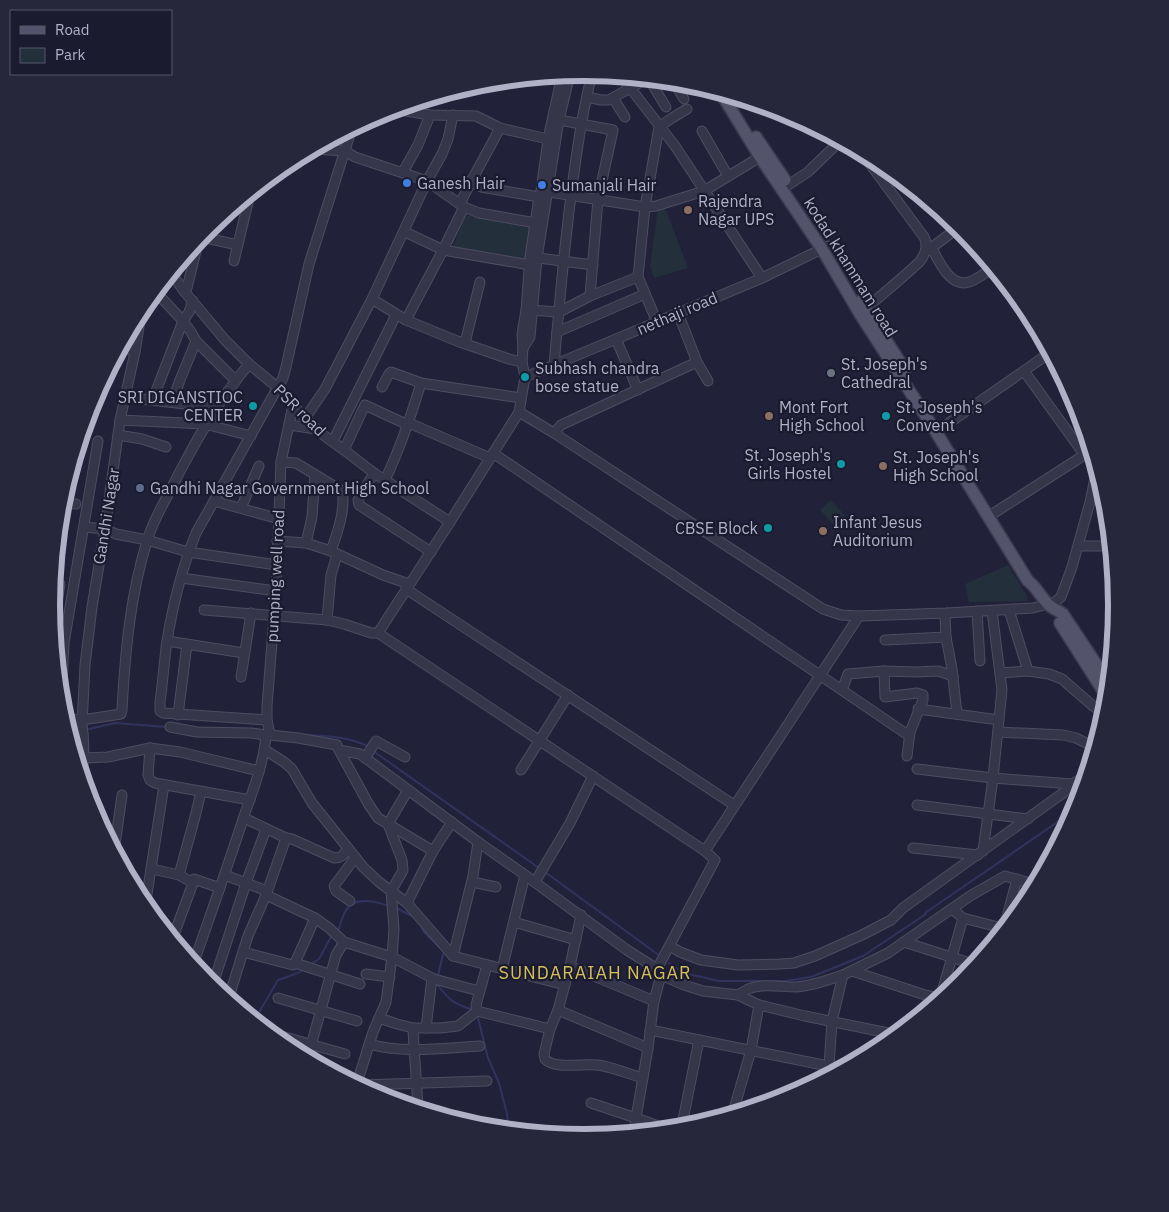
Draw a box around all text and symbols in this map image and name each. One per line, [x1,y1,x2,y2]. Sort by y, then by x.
legend [10,10,172,75]
text: Road [55,20,90,39]
text: Park [55,45,85,64]
place label: Ganesh Hair [417,173,505,193]
place label: Sumanjali Hair [552,175,657,195]
marker: Ganesh Hair [401,177,413,189]
marker: Sumanjali Hair [536,179,548,191]
place label: Rajendra Nagar UPS [698,191,774,229]
street label: kodad khammam road [800,193,902,341]
marker: Rajendra Nagar UPS [682,204,694,216]
street label: nethaji road [634,287,720,339]
place label: St. Joseph's Cathedral [841,354,928,392]
place label: Subhash chandra bose statue [535,358,660,396]
marker: St. Joseph's Cathedral [825,367,837,379]
marker: Subhash chandra bose statue [519,371,531,383]
street label: PSR road [270,380,330,440]
place label: SRI DIGANSTIOC CENTER [118,387,243,425]
place label: Mont Fort High School [779,397,864,435]
place label: St. Joseph's Convent [896,397,983,435]
marker: SRI DIGANSTIOC CENTER [247,400,259,412]
marker: Mont Fort High School [763,410,775,422]
marker: St. Joseph's Convent [880,410,892,422]
place label: St. Joseph's Girls Hostel [744,445,831,483]
place label: St. Joseph's High School [893,447,980,485]
marker: St. Joseph's Girls Hostel [835,458,847,470]
marker: St. Joseph's High School [877,460,889,472]
street label: Gandhi Nagar [88,466,124,566]
place label: Gandhi Nagar Government High School [150,478,429,498]
marker: Gandhi Nagar Government High School [134,482,146,494]
street label: pumping well road [262,509,288,643]
place label: Infant Jesus Auditorium [833,512,922,550]
place label: CBSE Block [675,518,759,538]
marker: CBSE Block [762,522,774,534]
marker: Infant Jesus Auditorium [817,525,829,537]
district label: SUNDARAIAH NAGAR [498,961,692,984]

